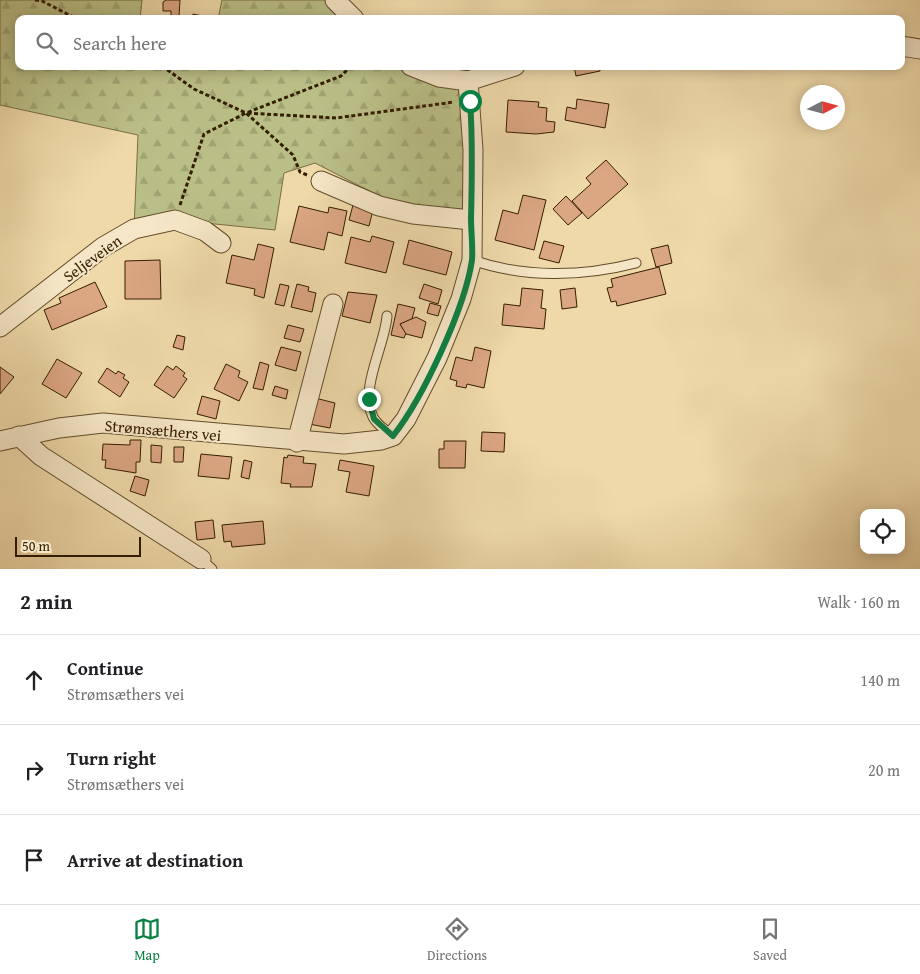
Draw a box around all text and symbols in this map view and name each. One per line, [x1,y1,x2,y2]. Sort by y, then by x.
search box [15,15,905,70]
icon: search [33,29,61,57]
text: Search here [73,29,167,57]
north arrow [800,85,845,130]
route start [459,90,482,113]
street label: Seljeveien [58,228,126,288]
route end [358,388,381,411]
street label: Strømsæthers vei [104,413,223,447]
map controls [860,509,905,554]
button: locate [860,509,905,554]
scale bar [15,534,141,557]
text: 50 m [22,536,50,556]
text: 2 min [20,586,72,617]
text: Walk · 160 m [817,590,900,614]
text: Continue [67,654,144,682]
icon: ahead [20,666,48,694]
text: 140 m [860,668,900,692]
text: Strømsæthers vei [67,682,184,706]
text: Turn right [67,744,156,772]
icon: right [20,756,48,784]
text: 20 m [868,758,900,782]
text: Strømsæthers vei [67,772,184,796]
icon: arrive [20,846,48,874]
text: Arrive at destination [67,846,243,874]
tab: Map [133,915,161,965]
tab: Directions [427,915,487,965]
tab: Saved [753,915,787,965]

